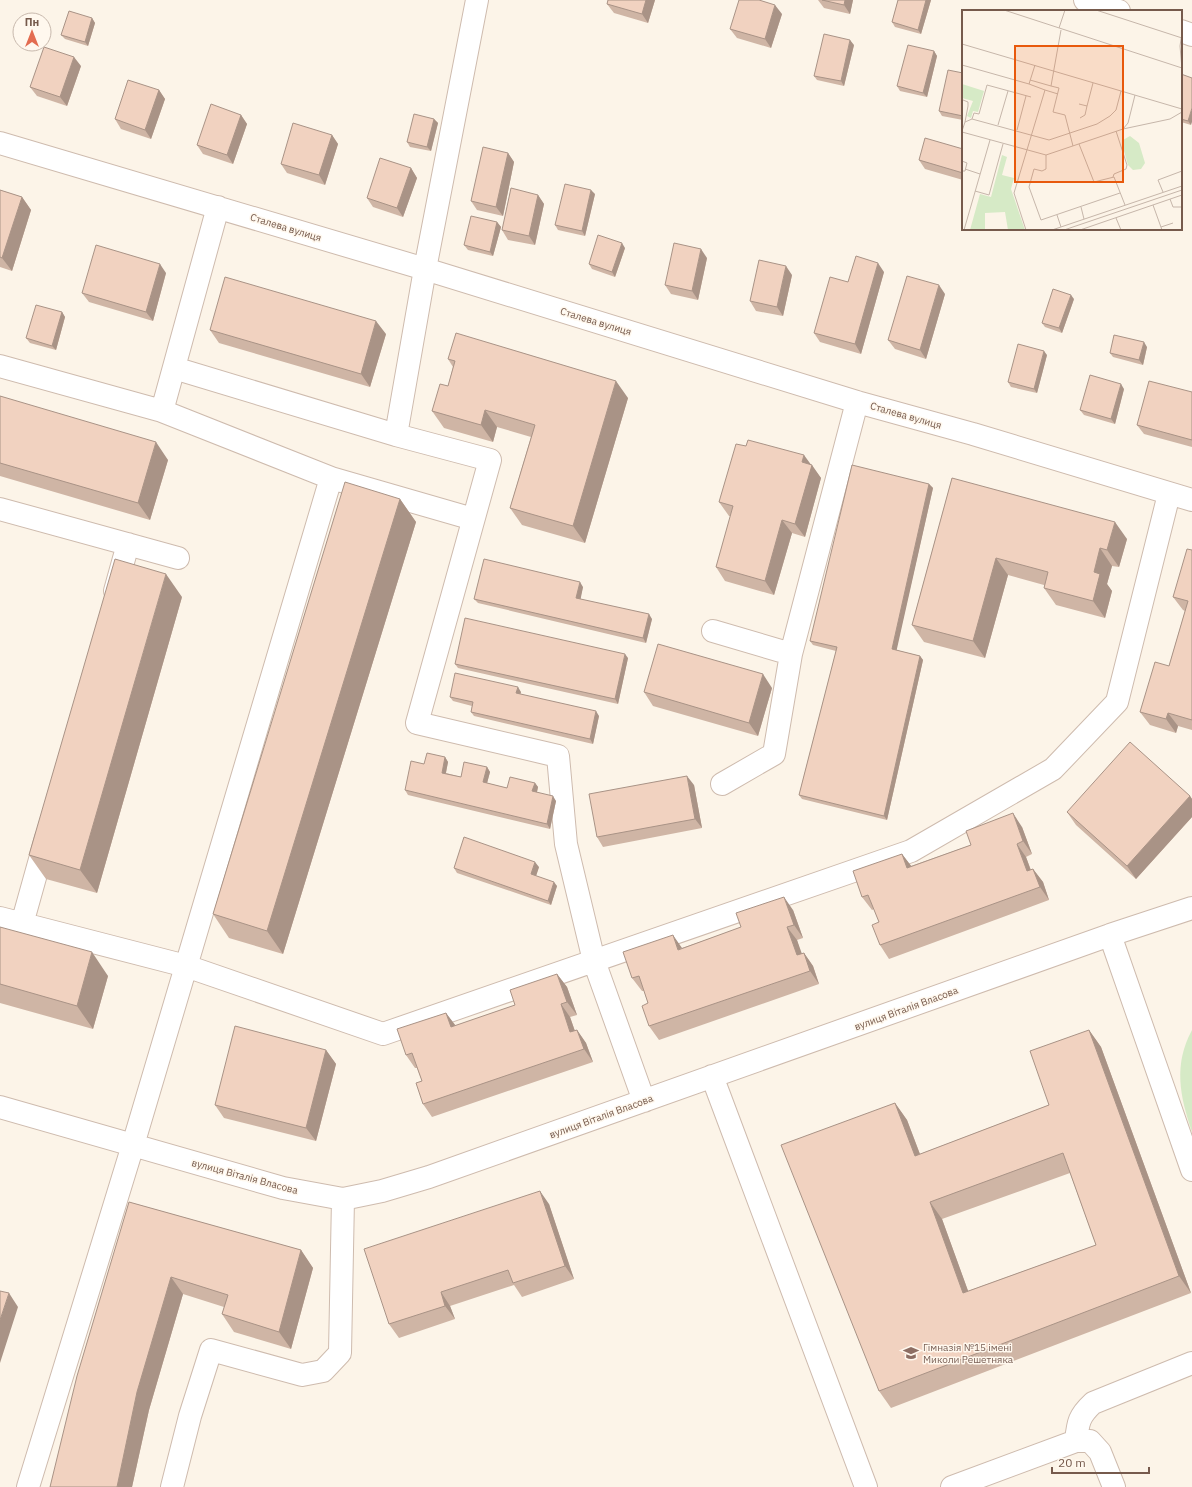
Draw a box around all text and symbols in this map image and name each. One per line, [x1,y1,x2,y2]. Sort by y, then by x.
inset map [962,10,1182,230]
north arrow [12,12,52,52]
text: Пн [25,15,39,29]
street label: Сталева вулиця [249,210,323,244]
street label: Сталева вулиця [559,304,633,338]
street label: Сталева вулиця [869,399,943,432]
street label: вулиця Віталія Власова [853,983,960,1033]
street label: вулиця Віталія Власова [548,1091,655,1141]
street label: вулиця Віталія Власова [190,1156,300,1197]
place label: Гімназія №15 імені Миколи Решетняка [923,1341,1014,1366]
school or university icon: Гімназія №15 імені Миколи Решетняка [902,1344,920,1362]
scale bar [1052,1449,1149,1475]
text: 20 m [1058,1455,1086,1470]

